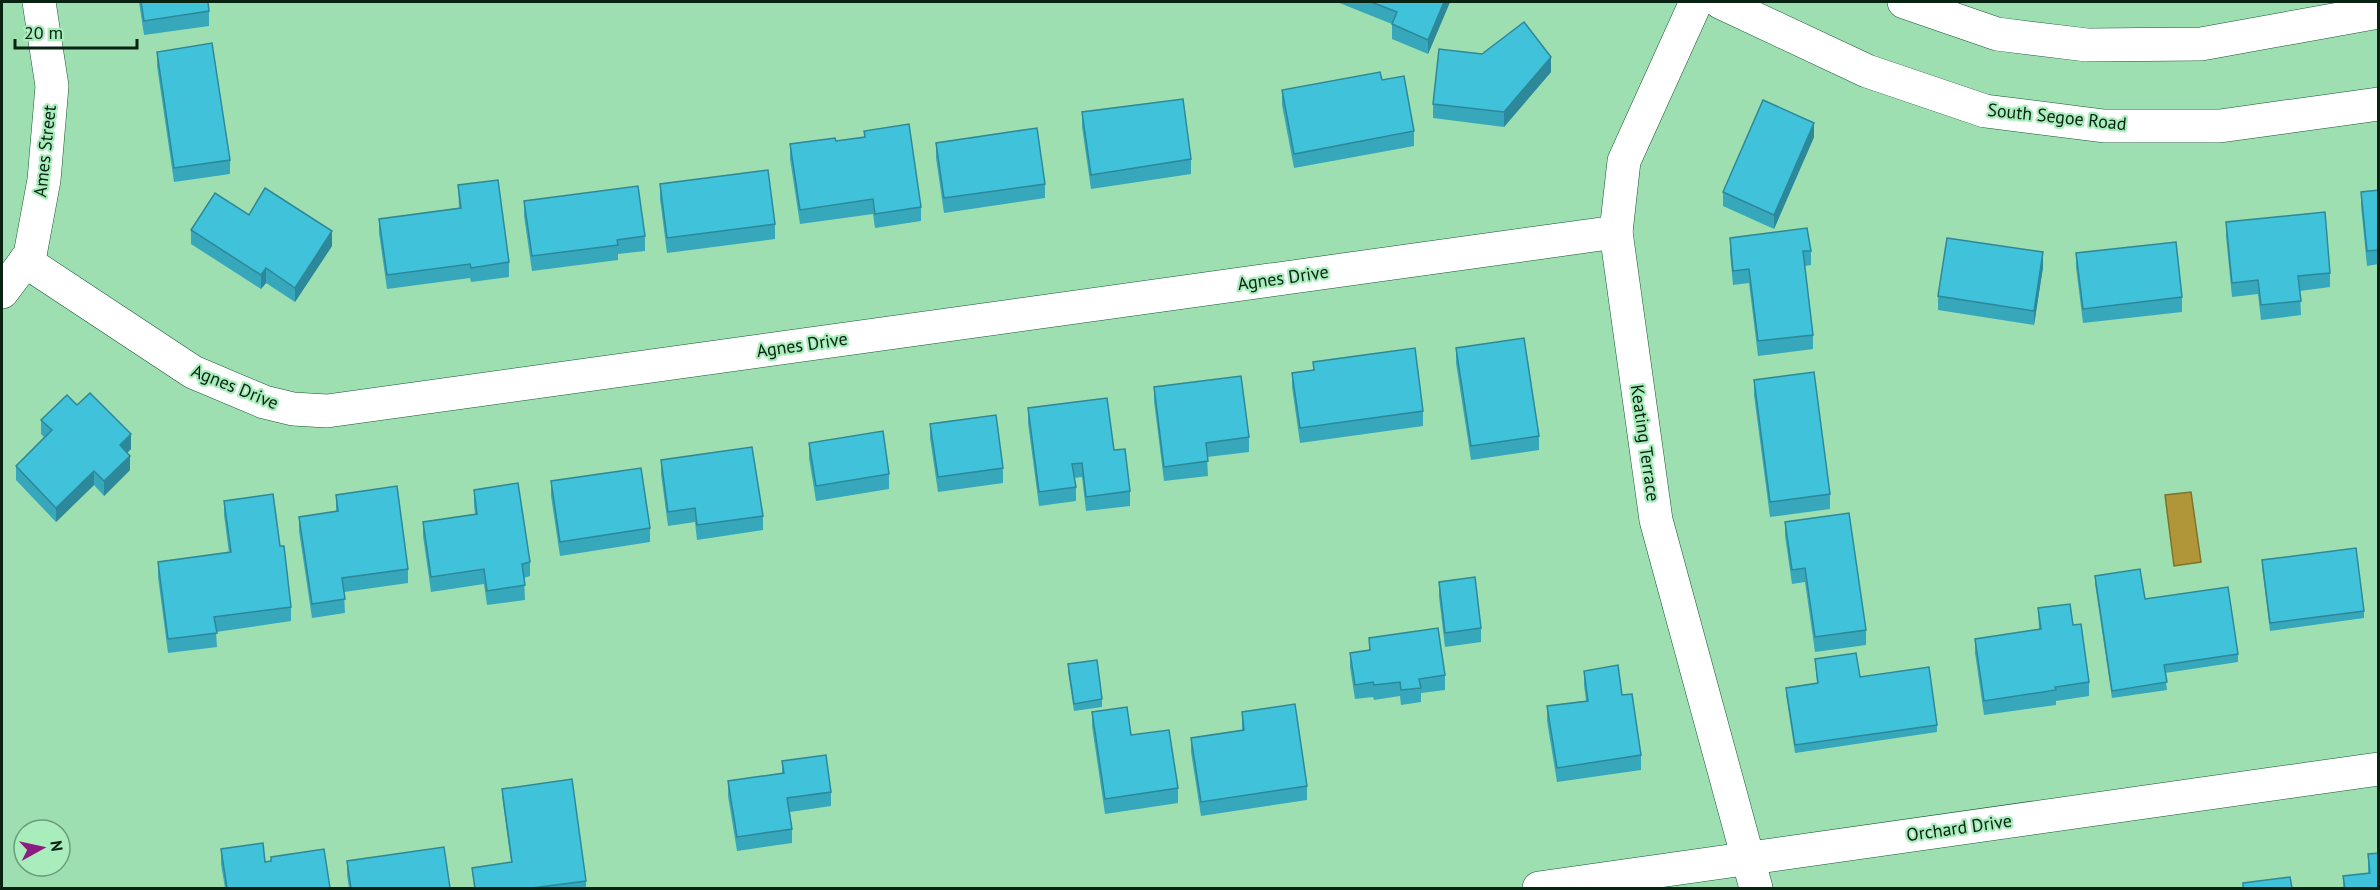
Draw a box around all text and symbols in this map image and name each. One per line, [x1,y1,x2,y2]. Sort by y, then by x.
scale bar [15,12,136,50]
text: 20 m [24,21,63,44]
street label: South Segoe Road [1986,98,2128,135]
street label: Ames Street [28,104,61,198]
street label: Agnes Drive [1236,260,1330,295]
street label: Agnes Drive [755,327,849,362]
street label: Agnes Drive [188,359,282,414]
street label: Keating Terrace [1626,383,1665,503]
street label: Orchard Drive [1905,809,2013,846]
north arrow [12,818,72,878]
text: N [46,839,67,853]

